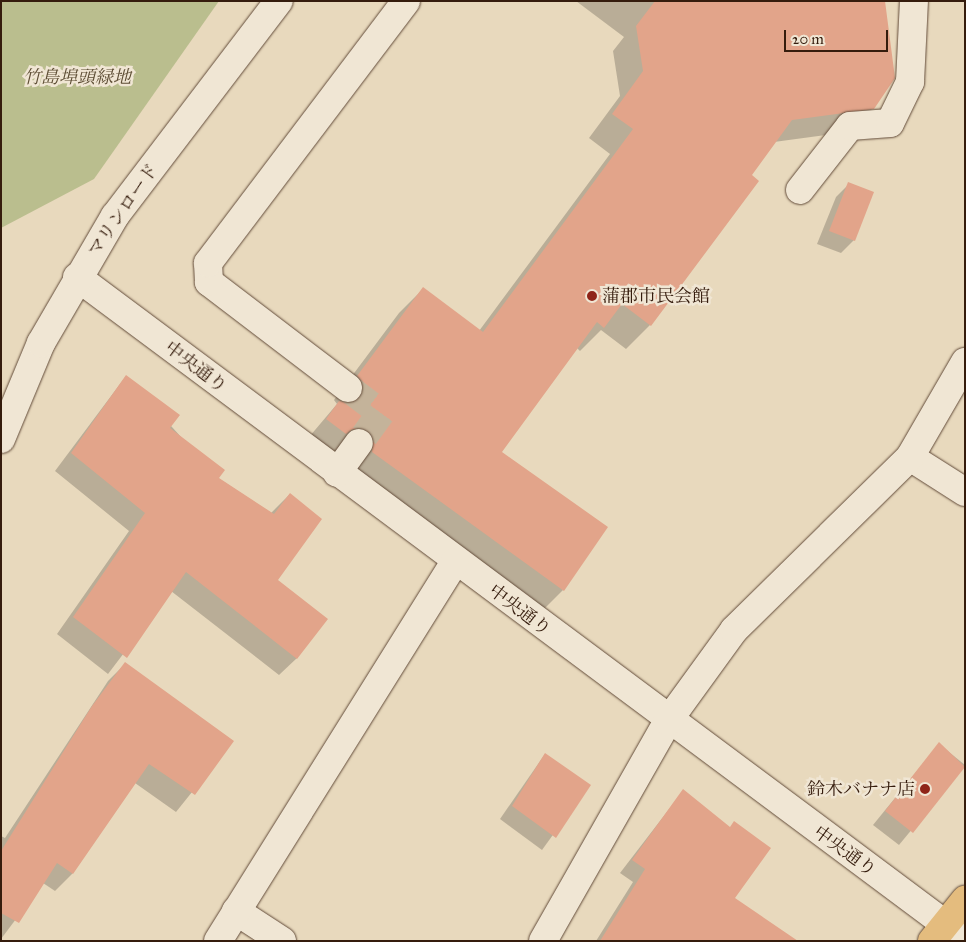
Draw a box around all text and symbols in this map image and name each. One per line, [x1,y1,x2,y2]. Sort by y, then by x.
scale bar [786,20,890,52]
text: 20 m [792,30,824,48]
park label: 竹島埠頭緑地 [23,66,131,88]
street label: マリンロード [83,160,163,260]
place label: 蒲郡市民会館 [602,285,710,307]
marker: 蒲郡市民会館 [586,290,598,302]
street label: 中央通り [161,337,231,397]
street label: 中央通り [485,580,555,640]
place label: 鈴木バナナ店 [807,778,915,800]
marker: 鈴木バナナ店 [919,783,931,795]
street label: 中央通り [810,821,880,881]

